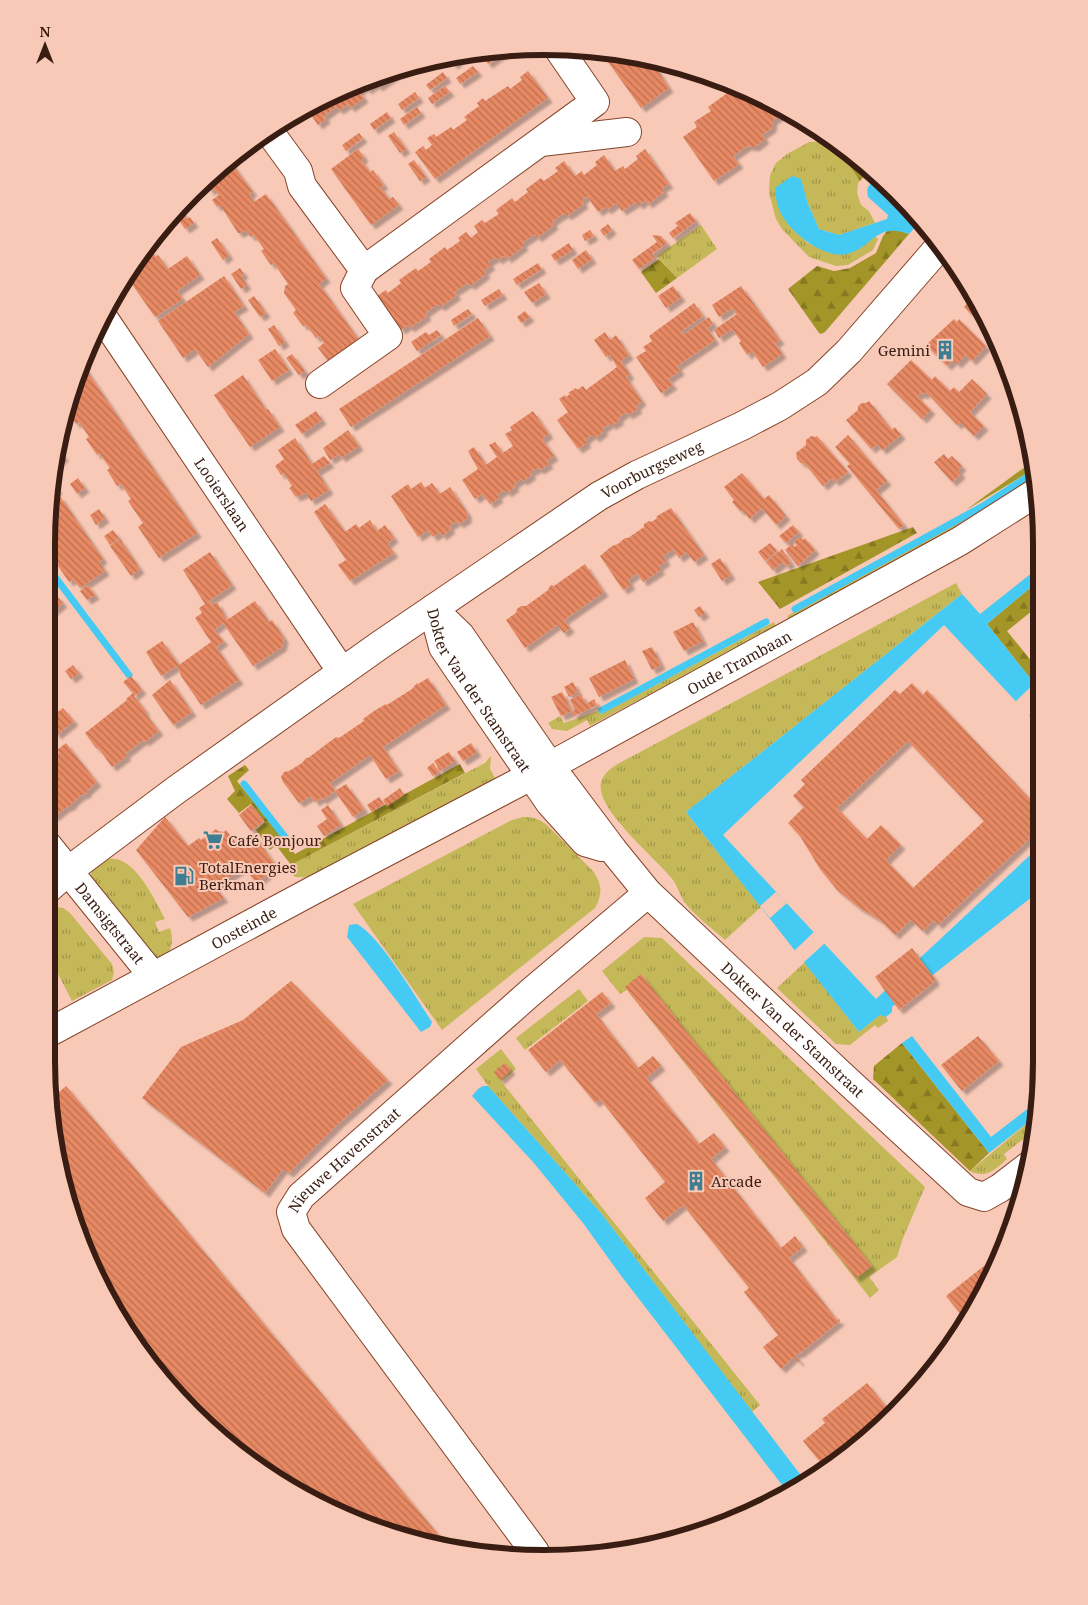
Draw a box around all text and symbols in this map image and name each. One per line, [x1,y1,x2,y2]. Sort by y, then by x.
north arrow [20,20,70,70]
text: N [39,22,51,41]
building icon: Gemini [934,339,956,361]
place label: Gemini [878,340,930,360]
street label: Voorburgseweg [597,436,706,503]
street label: Looierslaan [190,454,254,535]
street label: Dokter Van der Stamstraat [423,606,536,776]
street label: Oude Trambaan [683,625,795,699]
supermarket icon: Café Bonjour [202,829,224,851]
place label: Café Bonjour [228,830,321,850]
place label: TotalEnergies Berkman [199,857,296,894]
fuel station icon: TotalEnergies Berkman [173,865,195,887]
street label: Damsigtstraat [71,878,149,968]
street label: Oosteinde [207,902,280,953]
street label: Dokter Van der Stamstraat [717,957,869,1102]
street label: Nieuwe Havenstraat [283,1103,404,1216]
building icon: Arcade [685,1170,707,1192]
place label: Arcade [711,1171,762,1191]

